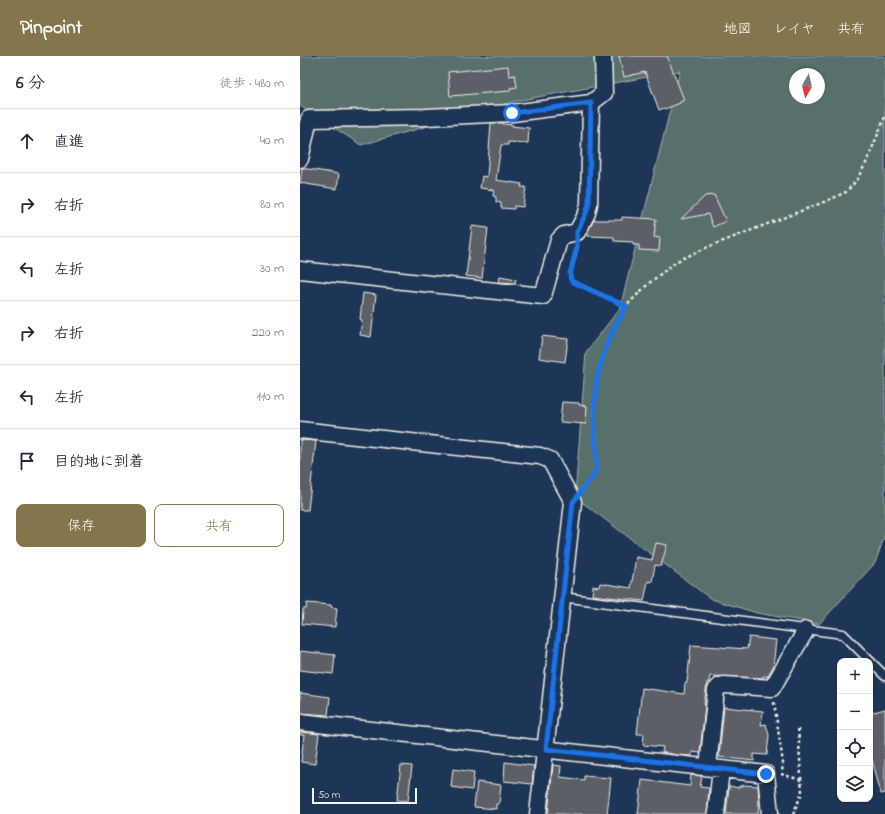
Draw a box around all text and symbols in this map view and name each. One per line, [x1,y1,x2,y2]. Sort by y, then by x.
text: Pinpoint [20,15,82,42]
text: 地図 [724,19,752,40]
text: レイヤ [774,19,815,40]
text: 共有 [837,19,865,40]
north arrow [789,68,825,104]
text: 6 分 [16,71,45,96]
text: 徒歩 · 480 m [220,74,284,93]
route start [503,104,521,122]
icon: ahead [16,130,38,152]
text: 直進 [54,131,84,153]
text: 40 m [260,131,284,150]
icon: right [16,194,38,216]
text: 右折 [54,195,84,217]
text: 80 m [260,195,284,214]
icon: left [16,258,38,280]
text: 左折 [54,259,84,281]
text: 30 m [260,259,284,278]
icon: right [16,322,38,344]
text: 右折 [54,323,84,345]
text: 220 m [252,323,284,342]
icon: left [16,386,38,408]
text: 左折 [54,387,84,409]
text: 110 m [257,387,284,406]
icon: arrive [16,450,38,472]
text: 目的地に到着 [54,451,144,473]
button: 保存 [16,504,146,547]
button: 共有 [154,504,284,547]
map controls [837,658,873,802]
button: + [837,658,873,694]
button: − [837,694,873,730]
button: locate [837,730,873,766]
route end [757,765,775,783]
button: layers [837,766,873,802]
scale bar [312,786,417,805]
text: 50 m [318,787,340,803]

